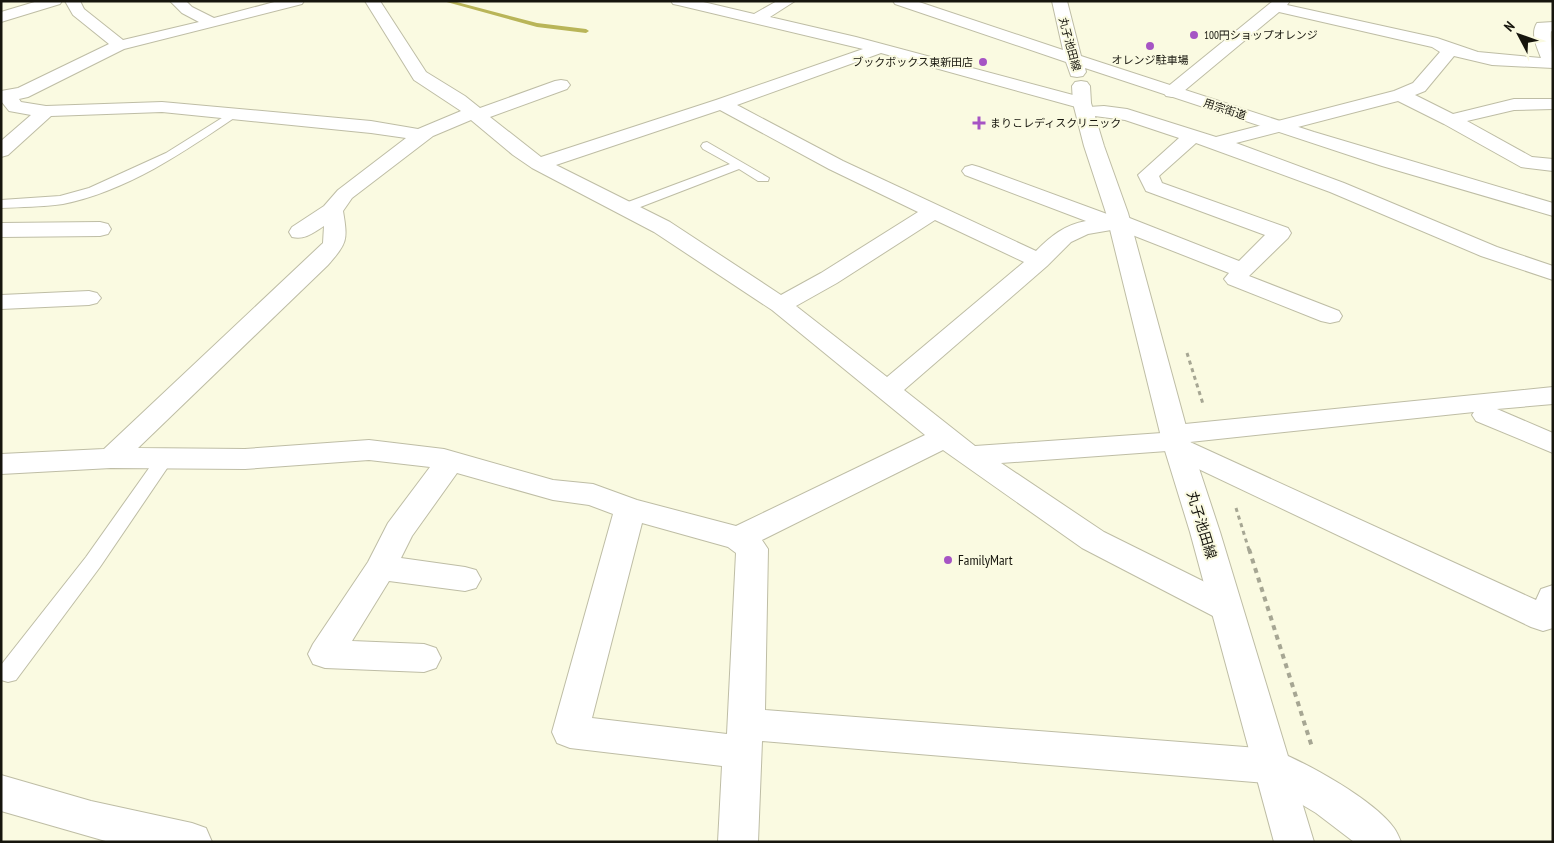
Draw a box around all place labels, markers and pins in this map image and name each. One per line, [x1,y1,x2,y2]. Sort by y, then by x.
place label: 100円ショップオレンジ [1204,28,1318,42]
marker: 100円ショップオレンジ [1188,29,1200,41]
marker: オレンジ駐車場 [1144,40,1156,52]
place label: オレンジ駐車場 [1112,53,1189,67]
place label: ブックボックス東新田店 [852,55,973,69]
marker: ブックボックス東新田店 [977,56,989,68]
marker: まりこレディスクリニック [972,116,986,130]
place label: まりこレディスクリニック [990,116,1121,130]
place label: FamilyMart [958,551,1013,569]
marker: FamilyMart [942,554,954,566]

